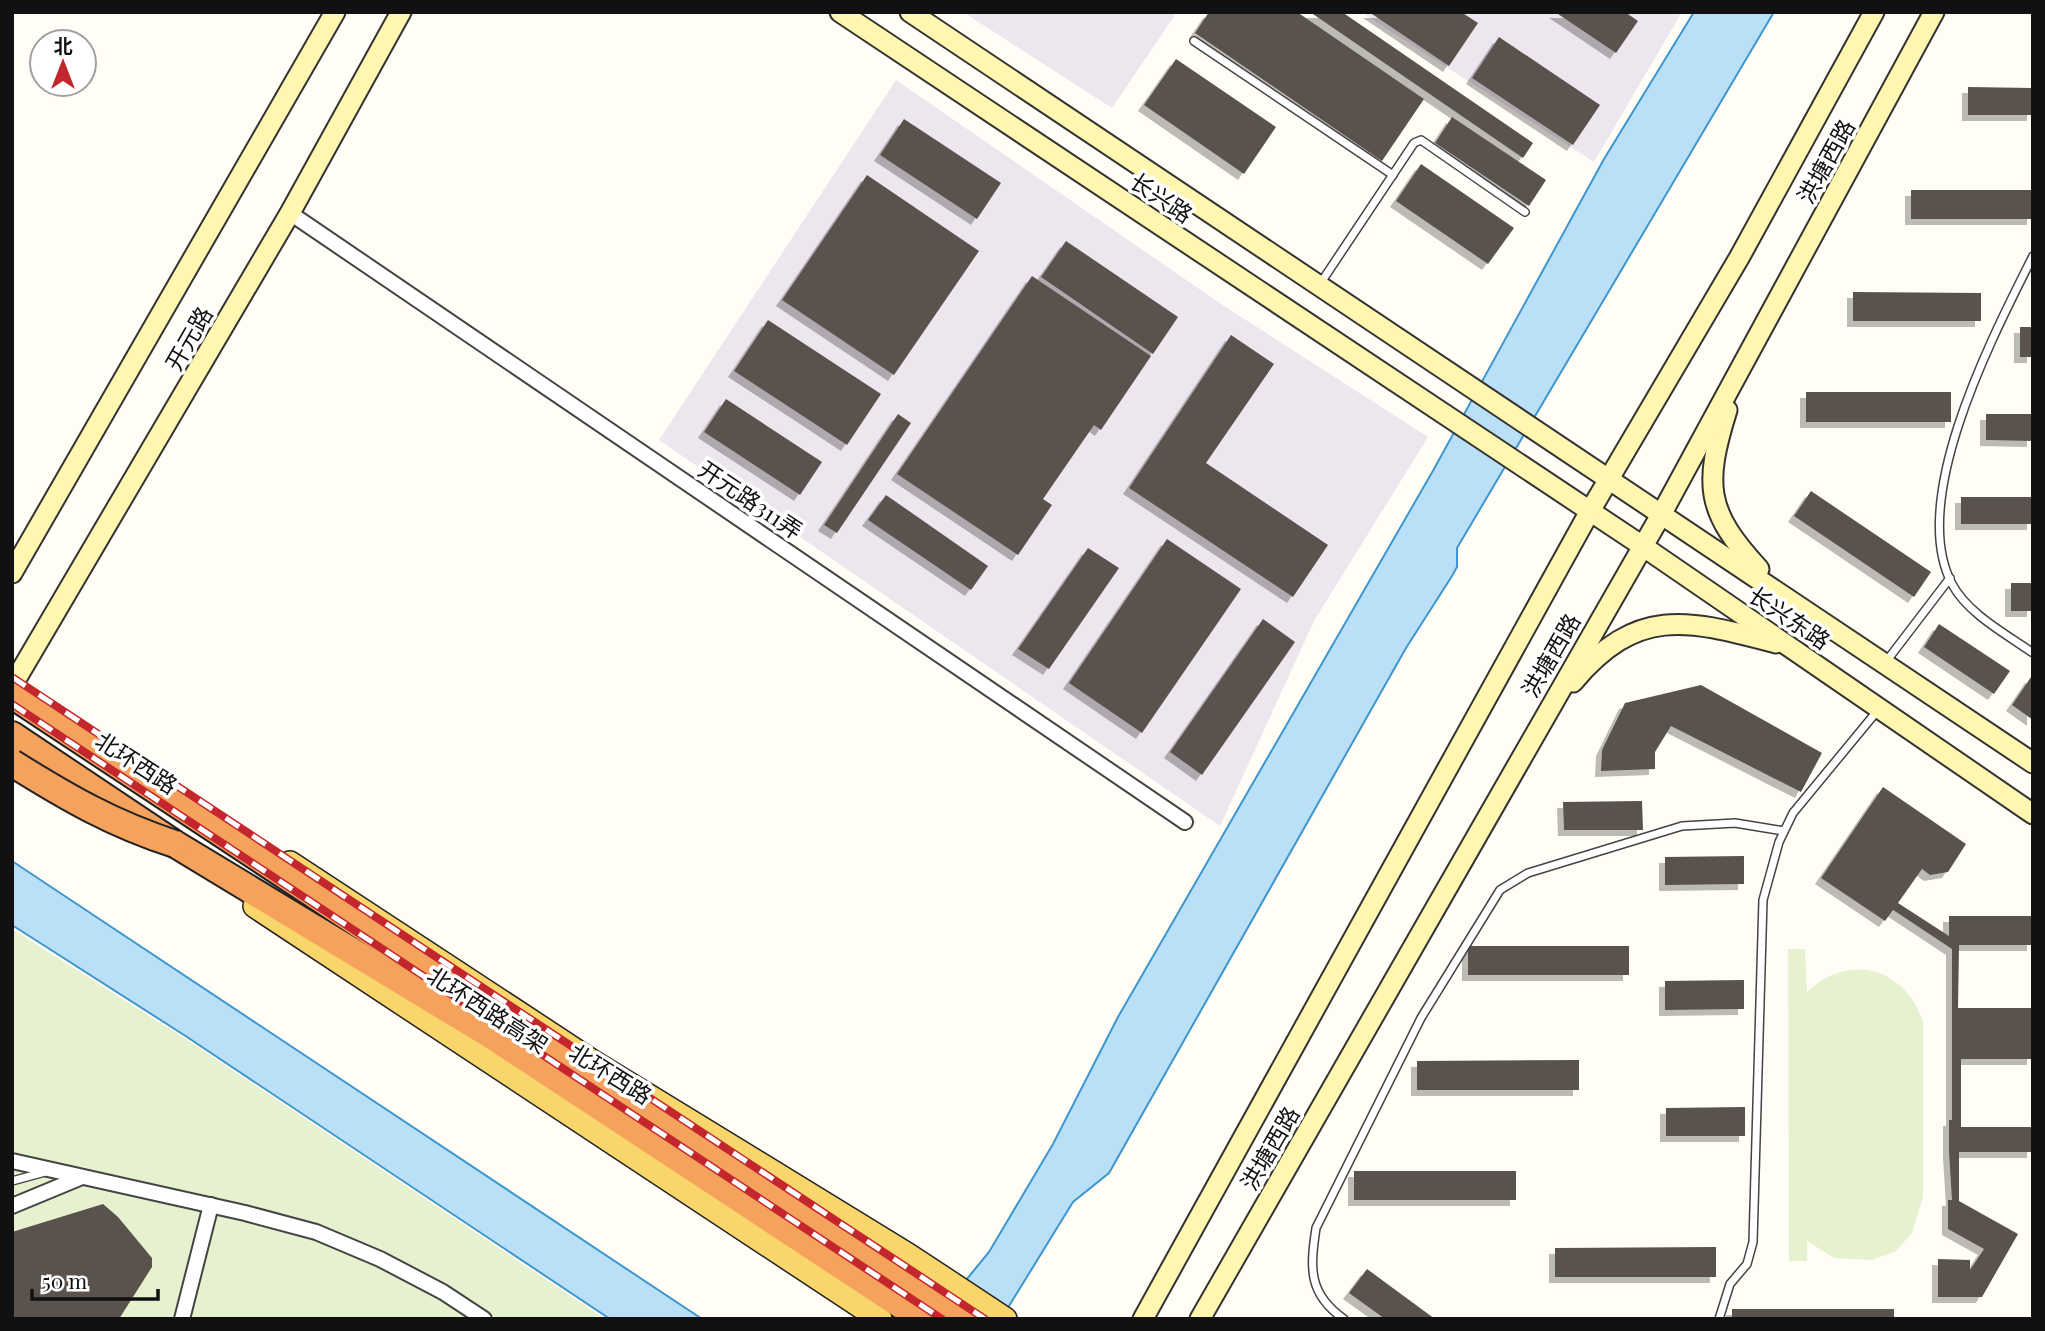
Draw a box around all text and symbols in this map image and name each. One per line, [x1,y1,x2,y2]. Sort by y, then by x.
north arrow [28,28,98,98]
text: 北 [53,32,73,58]
street label: 洪塘西路 [1789,113,1861,209]
street label: 长兴路 [1125,165,1199,229]
street label: 开元路 [157,300,219,376]
street label: 开元路311弄 [693,453,809,545]
street label: 长兴东路 [1743,578,1837,656]
street label: 洪塘西路 [1514,607,1586,703]
street label: 北环西路 [90,724,184,800]
street label: 北环西路高架 [422,958,554,1060]
street label: 北环西路 [564,1035,658,1111]
street label: 洪塘西路 [1233,1100,1305,1196]
scale bar [32,1258,158,1302]
text: 50 m [42,1266,88,1294]

